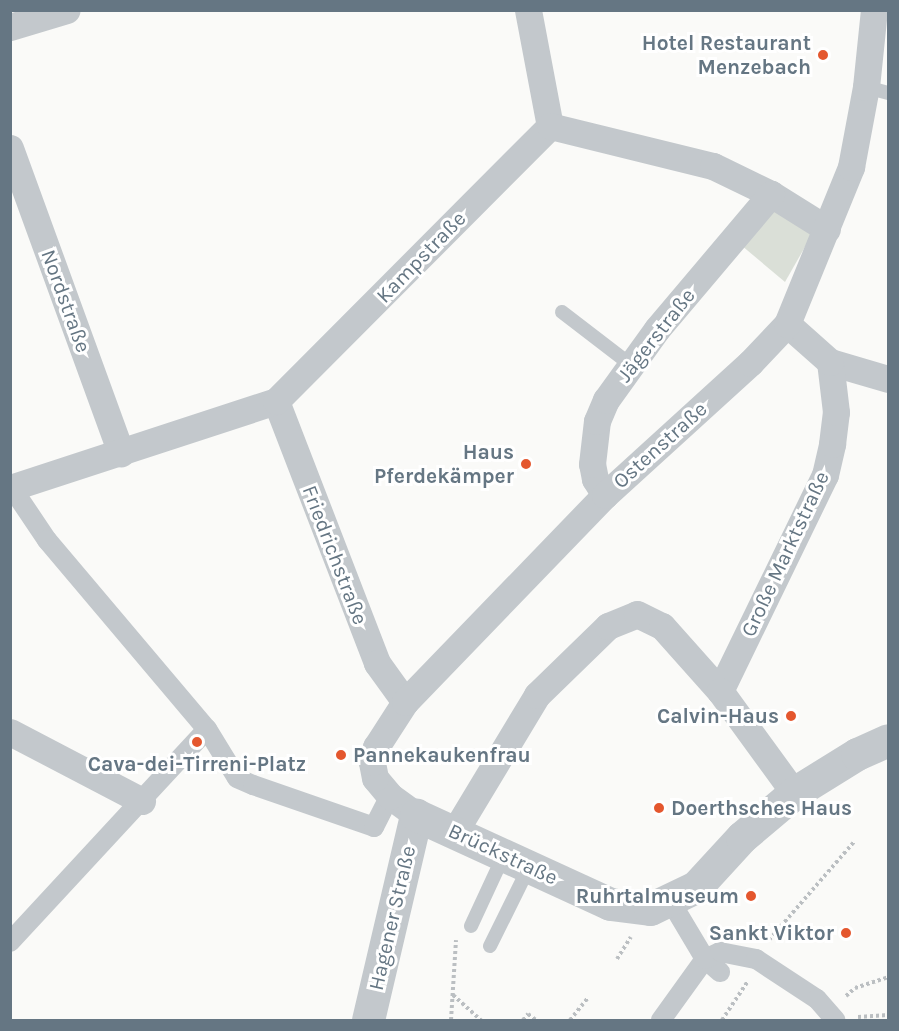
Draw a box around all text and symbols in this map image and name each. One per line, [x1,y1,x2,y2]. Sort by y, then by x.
place label: Hotel Restaurant Menzebach [642,30,811,80]
marker: Hotel Restaurant Menzebach [816,48,830,62]
street label: Kampstraße [371,206,471,308]
street label: Nordstraße [36,246,96,356]
street label: Jägerstraße [612,283,700,387]
street label: Ostenstraße [608,396,712,494]
place label: Haus Pferdekämper [374,439,514,489]
marker: Haus Pferdekämper [519,457,533,471]
street label: Große Marktstraße [736,467,834,641]
street label: Friedrichstraße [297,482,373,628]
place label: Calvin-Haus [657,703,779,729]
marker: Calvin-Haus [784,709,798,723]
marker: Cava-dei-Tirreni-Platz [190,735,204,749]
place label: Pannekaukenfrau [353,742,531,768]
marker: Pannekaukenfrau [334,748,348,762]
place label: Cava-dei-Tirreni-Platz [88,751,306,777]
place label: Doerthsches Haus [671,795,852,821]
marker: Doerthsches Haus [652,801,666,815]
street label: Brückstraße [444,818,562,890]
street label: Hagener Straße [363,843,421,993]
place label: Ruhrtalmuseum [576,883,739,909]
marker: Ruhrtalmuseum [744,889,758,903]
place label: Sankt Viktor [709,920,834,946]
marker: Sankt Viktor [839,926,853,940]

